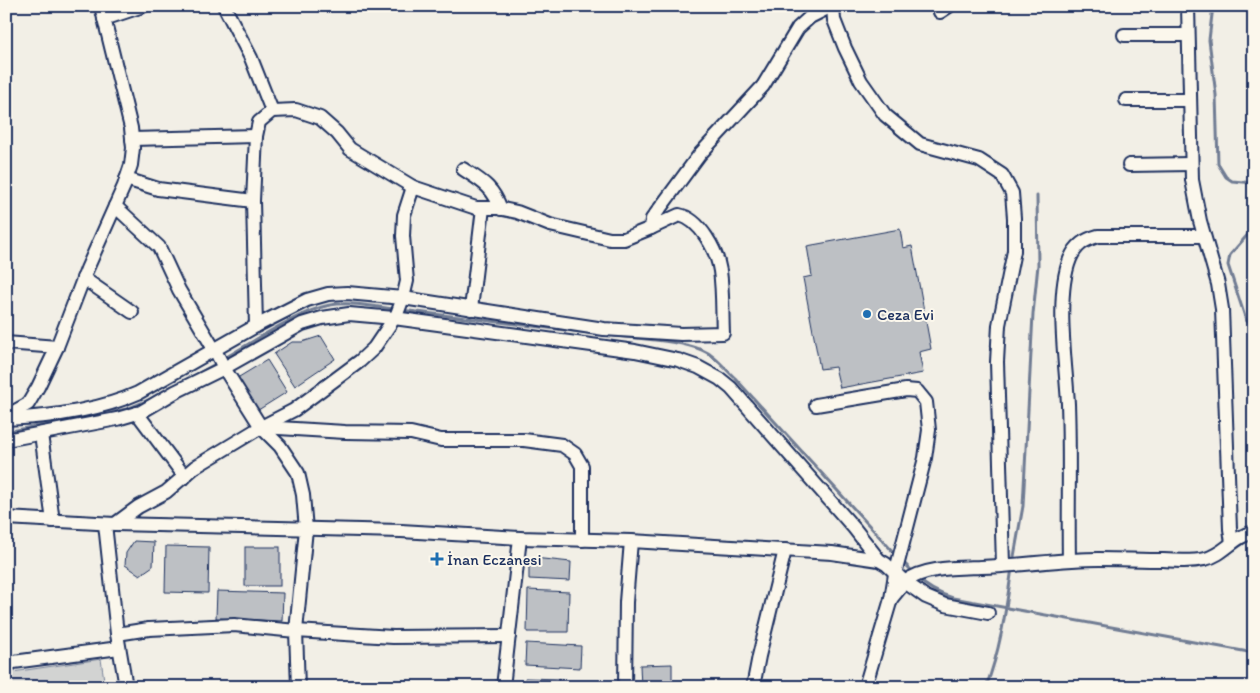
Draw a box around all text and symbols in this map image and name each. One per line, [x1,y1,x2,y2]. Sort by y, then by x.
place label: Ceza Evi [877,305,934,324]
marker: Ceza Evi [861,308,873,320]
place label: İnan Eczanesi [447,550,542,569]
marker: İnan Eczanesi [431,553,443,565]

